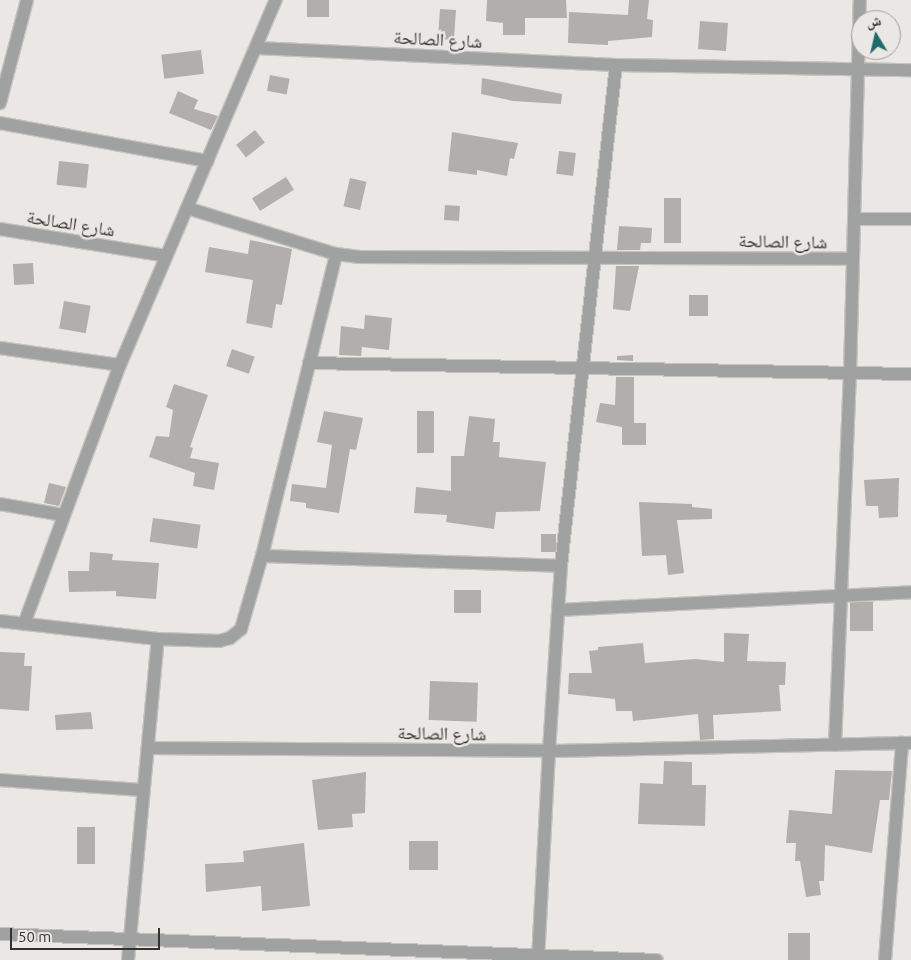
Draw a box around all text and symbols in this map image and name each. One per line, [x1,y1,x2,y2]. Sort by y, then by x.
north arrow [851,10,901,60]
text: ش [865,12,882,30]
street label: شارع الصالحة [393,26,483,52]
street label: شارع الصالحة [25,205,117,241]
street label: شارع الصالحة [738,229,828,253]
street label: شارع الصالحة [397,721,487,745]
scale bar [12,918,162,950]
text: 50 m [18,928,51,945]

